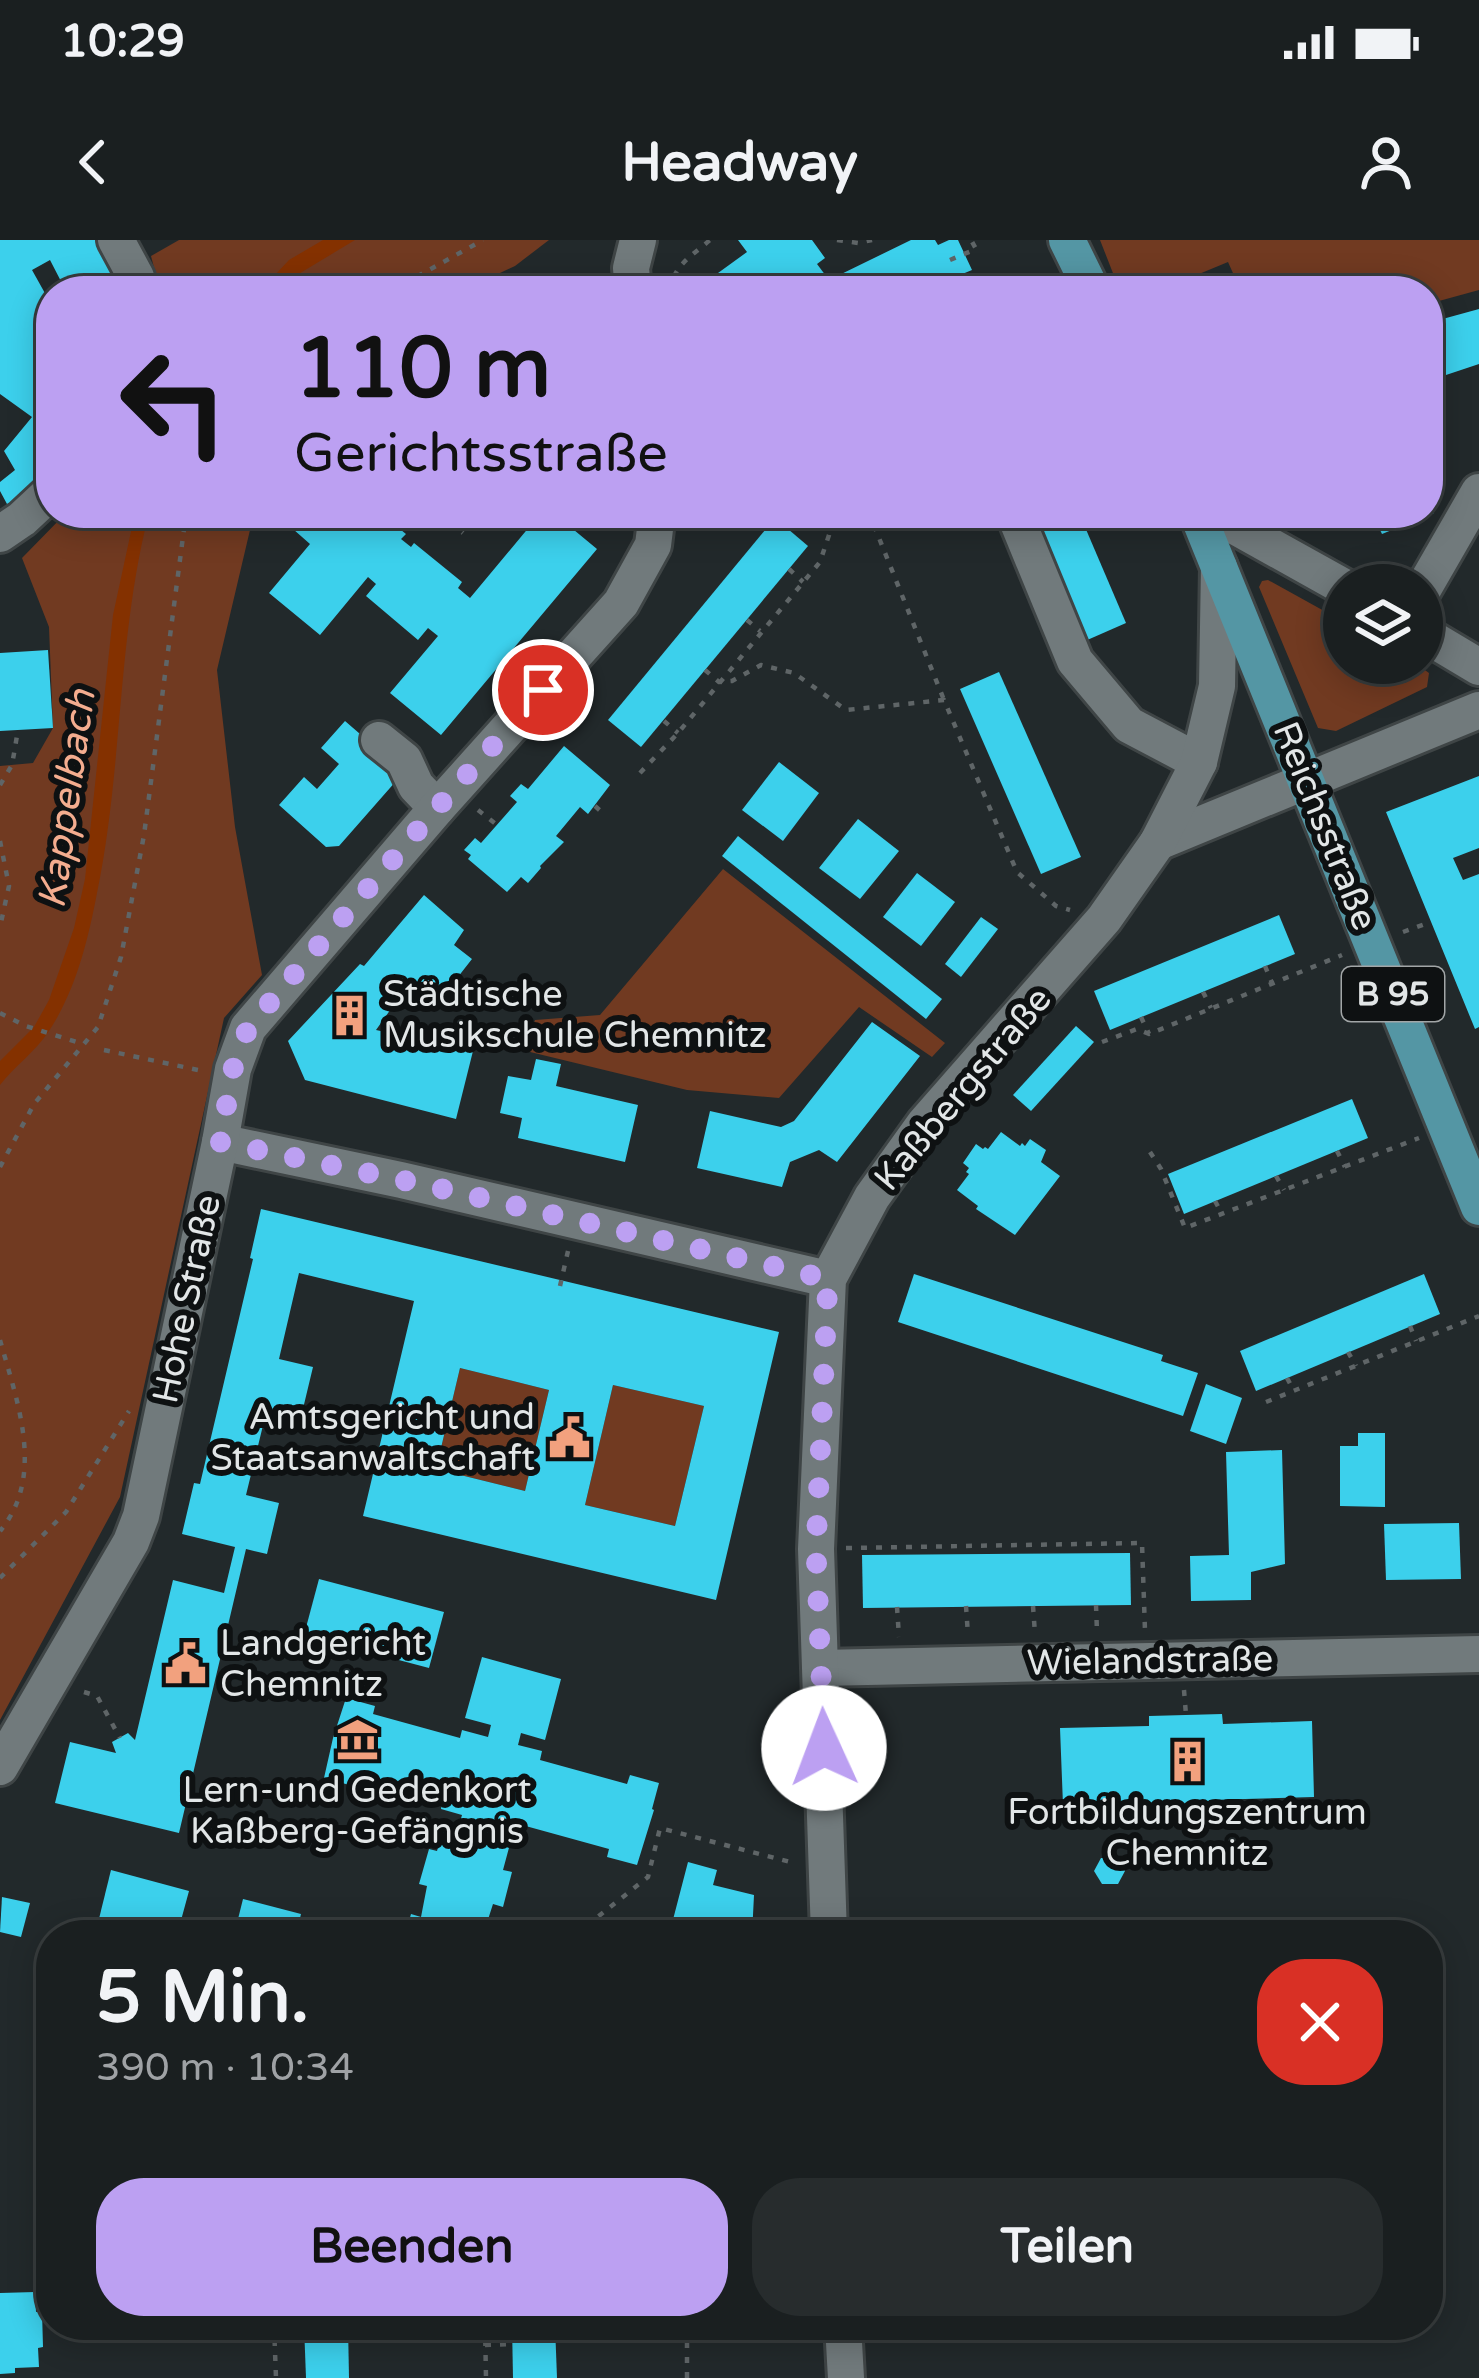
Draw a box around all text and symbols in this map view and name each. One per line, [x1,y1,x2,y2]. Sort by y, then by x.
text: 10:29 [60,15,185,69]
icon: back [60,129,126,195]
icon: person [1353,129,1419,195]
text: Headway [621,130,858,195]
text: 110 m [294,319,551,420]
icon: left [96,324,252,480]
text: Gerichtsstraße [294,421,668,486]
map controls [1323,564,1443,684]
button: layers [1323,564,1443,684]
pin [492,639,594,741]
icon: arrive [510,657,576,723]
water label: Kappelbach [28,686,106,911]
street label: Reichsstraße [1264,716,1386,936]
road number: B 95 [1342,967,1444,1021]
place label: Städtische Musikschule Chemnitz [383,973,767,1057]
street label: Kaßbergstraße [865,978,1061,1200]
building icon: Städtische Musikschule Chemnitz [326,992,372,1038]
street label: Hohe Straße [144,1191,230,1407]
place label: Amtsgericht und Staatsanwaltschaft [210,1396,535,1480]
public building icon: Amtsgericht und Staatsanwaltschaft [546,1415,592,1461]
place label: Landgericht Chemnitz [220,1622,426,1706]
street label: Wielandstraße [1026,1637,1274,1685]
public building icon: Landgericht Chemnitz [163,1641,209,1687]
position arrow [761,1685,887,1811]
museum icon: Lern-und Gedenkort Kaßberg-Gefängnis [334,1717,380,1763]
building icon: Fortbildungszentrum Chemnitz [1164,1739,1210,1785]
place label: Lern-und Gedenkort Kaßberg-Gefängnis [183,1769,531,1853]
place label: Fortbildungszentrum Chemnitz [1007,1791,1367,1875]
text: 5 Min. [96,1955,309,2042]
button: close [1257,1959,1383,2085]
text: 390 m · 10:34 [96,2044,354,2091]
button: Beenden [96,2178,728,2316]
button: Teilen [752,2178,1383,2316]

